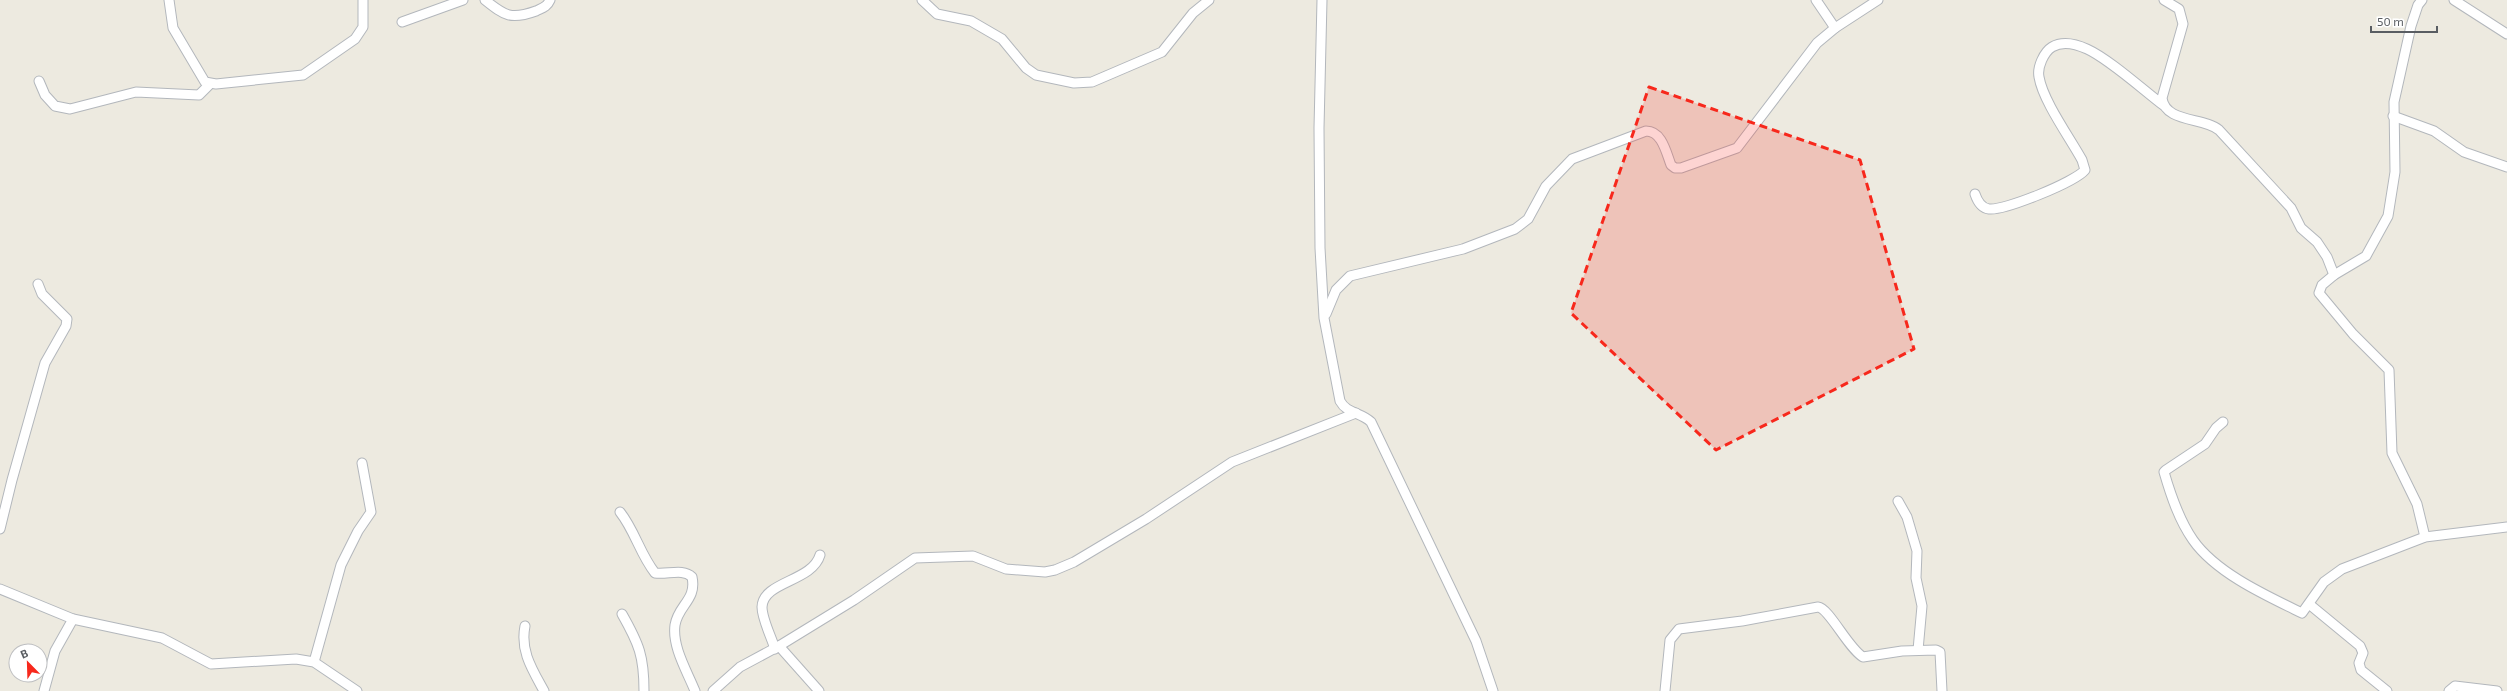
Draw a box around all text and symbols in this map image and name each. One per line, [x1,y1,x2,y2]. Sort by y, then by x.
scale bar [2371,8,2437,34]
text: 50 m [2377,14,2404,28]
north arrow [8,643,48,683]
text: B [18,646,30,661]

